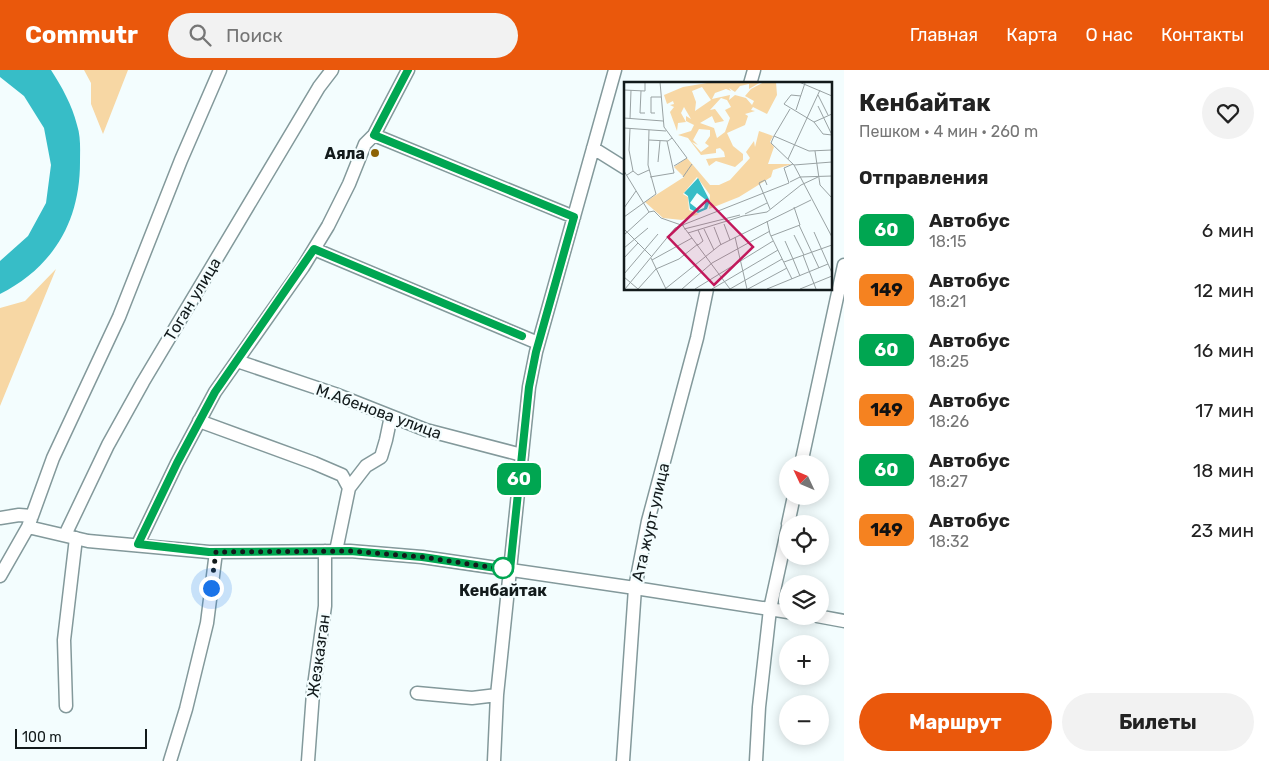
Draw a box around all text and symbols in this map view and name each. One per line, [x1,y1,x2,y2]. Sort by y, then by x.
search box [168,13,518,58]
text: Commutr [25,21,138,49]
icon: search [186,21,214,49]
text: Поиск [226,24,283,47]
text: Главная [910,24,978,46]
text: Карта [1006,24,1058,46]
text: О нас [1086,24,1133,46]
text: Контакты [1161,24,1244,46]
inset map [624,82,832,290]
button: heart [1202,87,1254,139]
text: Кенбайтак [859,89,991,117]
text: Пешком · 4 мин · 260 m [859,122,1038,141]
place label: Аяла [324,144,365,163]
marker: Аяла [369,147,381,159]
text: Отправления [859,166,989,189]
text: Автобус [929,209,1010,232]
text: 60 [875,219,898,241]
text: 6 мин [1202,219,1254,242]
text: 18:15 [929,232,966,251]
street label: Тоган улица [160,254,225,344]
text: Автобус [929,269,1010,292]
text: 149 [870,279,903,301]
text: 12 мин [1194,279,1254,302]
text: 18:21 [929,292,966,311]
text: Автобус [929,329,1010,352]
text: 60 [875,339,898,361]
text: 16 мин [1194,339,1254,362]
text: 18:25 [929,352,969,371]
street label: М.Абенова улица [313,380,444,443]
text: Автобус [929,389,1010,412]
text: 149 [870,399,903,421]
text: 17 мин [1195,399,1254,422]
text: 18:26 [929,412,969,431]
text: Автобус [929,449,1010,472]
north arrow [779,455,829,505]
map controls [779,455,829,745]
text: 60 [875,459,898,481]
text: 18 мин [1193,459,1254,482]
street label: Ата журт улица [628,461,673,583]
line badge: 60 [496,463,542,495]
text: 60 [507,468,531,490]
text: 18:27 [929,472,968,491]
text: Автобус [929,509,1010,532]
button: locate [779,515,829,565]
text: 149 [870,519,903,541]
text: 23 мин [1191,519,1254,542]
text: 18:32 [929,532,969,551]
marker: Кенбайтак [492,557,514,579]
button: layers [779,575,829,625]
your location [199,576,224,601]
place label: Кенбайтак [459,581,547,600]
street label: Жезказган [303,613,334,699]
button: + [779,635,829,685]
button: Маршрут [859,693,1052,751]
button: Билеты [1062,693,1254,751]
button: − [779,695,829,745]
scale bar [15,726,148,749]
text: 100 m [22,729,62,746]

